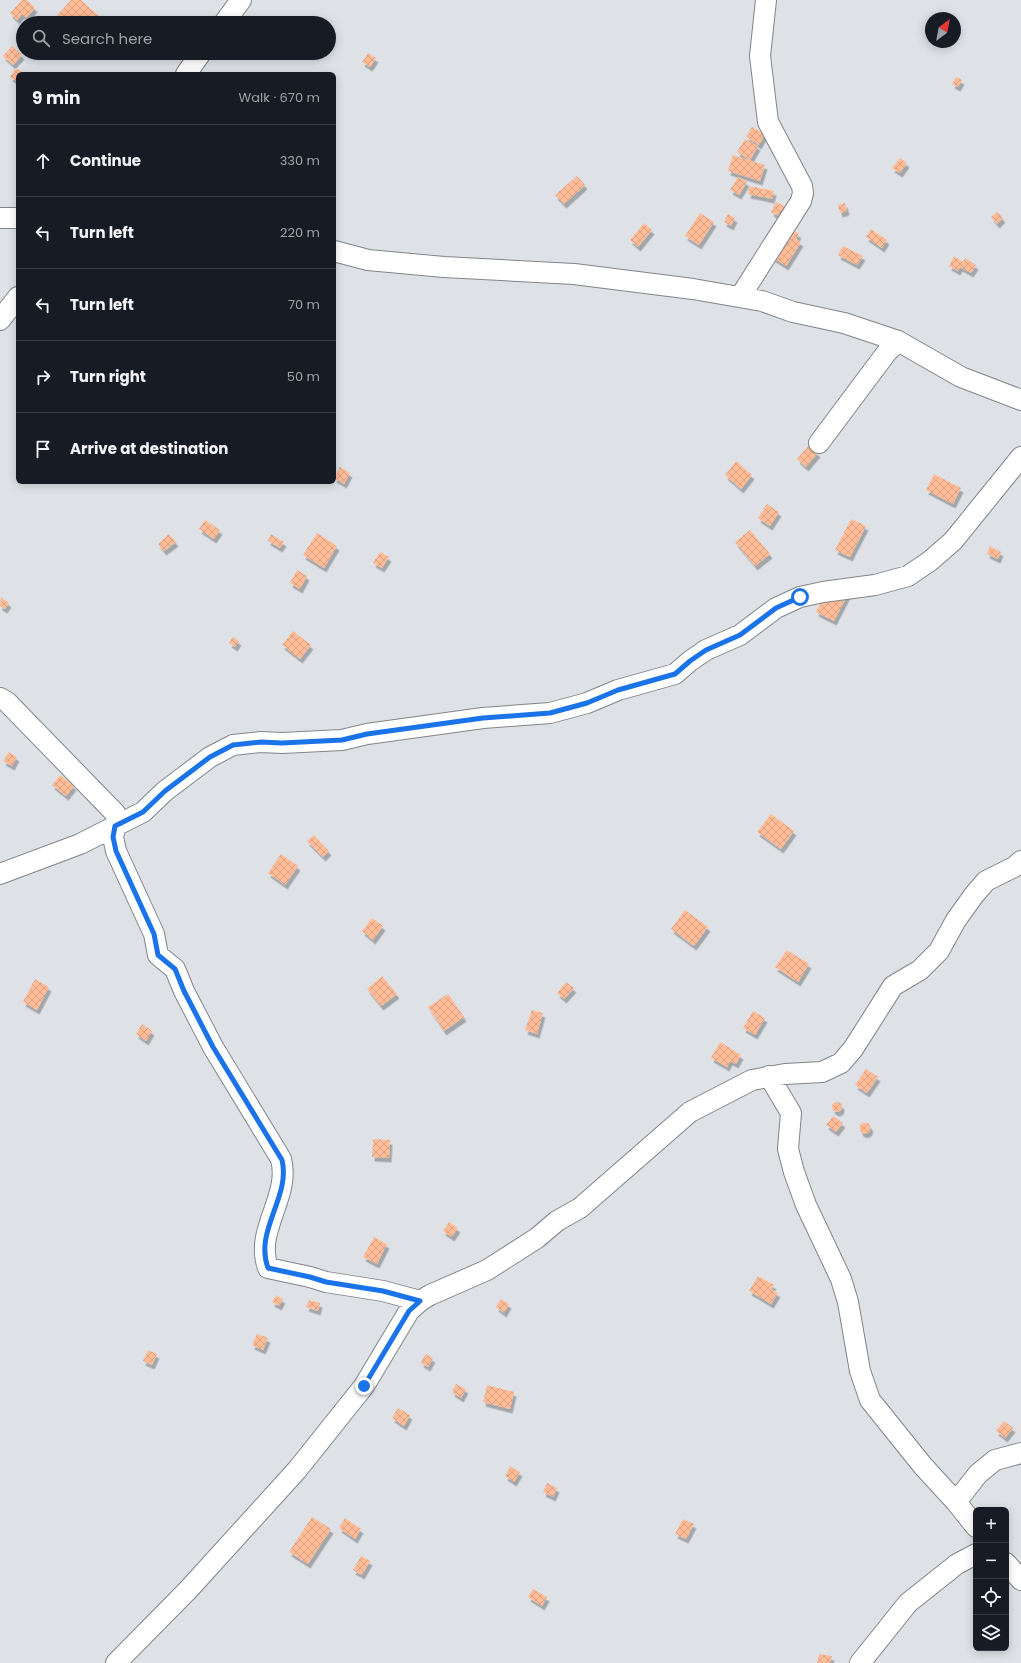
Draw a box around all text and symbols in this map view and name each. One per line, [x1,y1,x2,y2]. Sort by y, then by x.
north arrow [925,12,961,48]
search box [16,16,336,60]
icon: search [30,27,52,49]
text: Search here [62,28,152,49]
text: 9 min [32,86,81,110]
text: Walk · 670 m [239,88,320,107]
icon: ahead [32,150,54,172]
text: Continue [70,150,141,171]
text: 330 m [280,151,320,170]
icon: left [32,222,54,244]
text: Turn left [70,222,134,243]
text: 220 m [280,223,320,242]
icon: left [32,294,54,316]
text: Turn left [70,294,134,315]
text: 70 m [288,295,320,314]
icon: right [32,366,54,388]
text: Turn right [70,366,146,387]
text: 50 m [287,367,320,386]
icon: arrive [32,438,54,460]
text: Arrive at destination [70,438,228,459]
route start [791,588,809,606]
route end [355,1377,373,1395]
map controls [973,1507,1009,1651]
button: + [973,1507,1009,1543]
button: − [973,1543,1009,1579]
button: locate [973,1579,1009,1615]
button: layers [973,1615,1009,1651]

